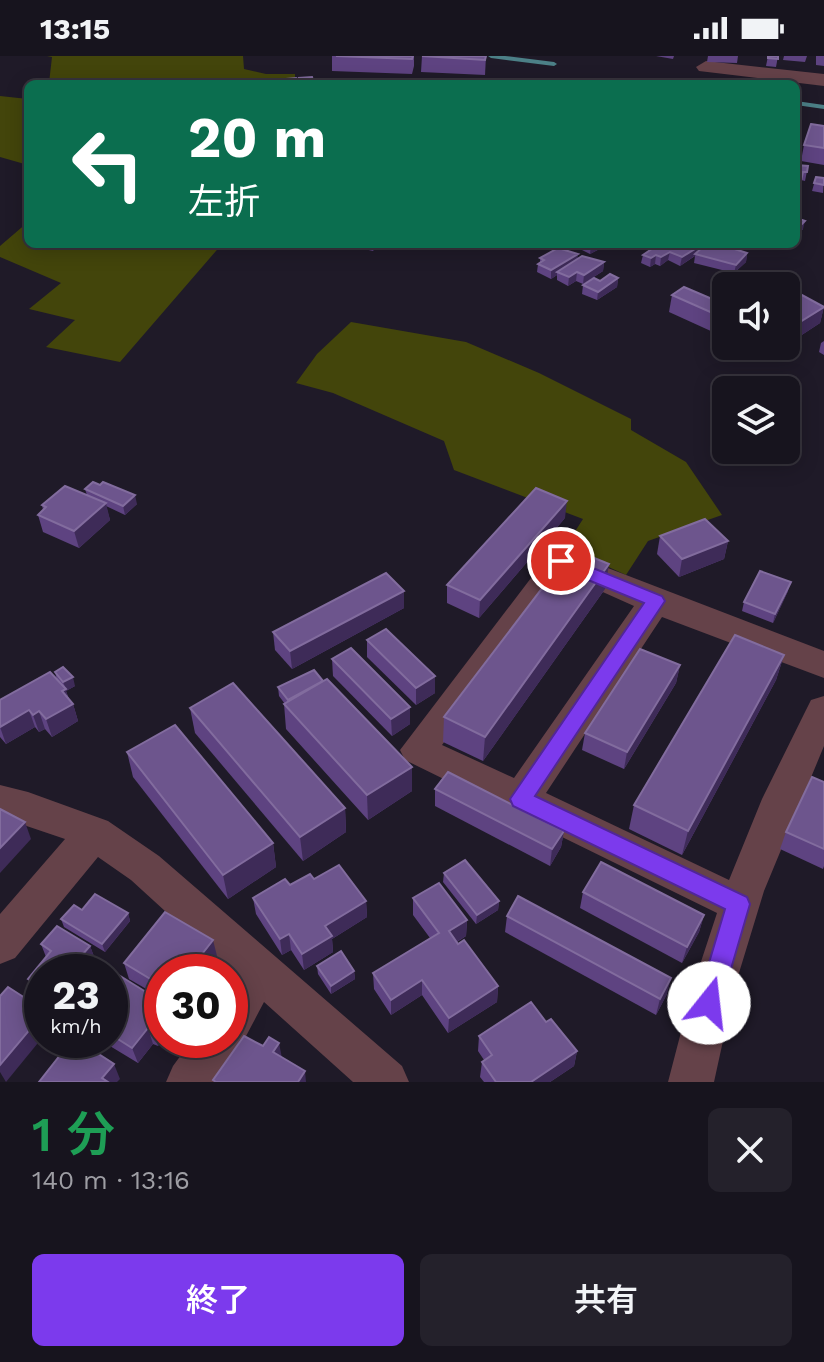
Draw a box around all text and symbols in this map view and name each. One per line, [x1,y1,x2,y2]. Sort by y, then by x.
text: 13:15 [40,11,110,46]
text: 20 m [188,105,326,171]
icon: left [56,112,160,216]
text: 左折 [188,181,260,223]
map controls [712,272,800,464]
button: sound [712,272,800,360]
button: layers [712,376,800,464]
pin [527,527,595,595]
icon: arrive [539,539,583,583]
speed limit sign: 30 [144,954,248,1058]
position arrow [667,961,751,1045]
text: 23 [52,972,100,1019]
text: km/h [50,1014,102,1038]
text: 1 分 [32,1106,115,1163]
button: close [708,1108,792,1192]
text: 140 m · 13:16 [32,1165,190,1195]
button: 終了 [32,1254,404,1346]
button: 共有 [420,1254,792,1346]

